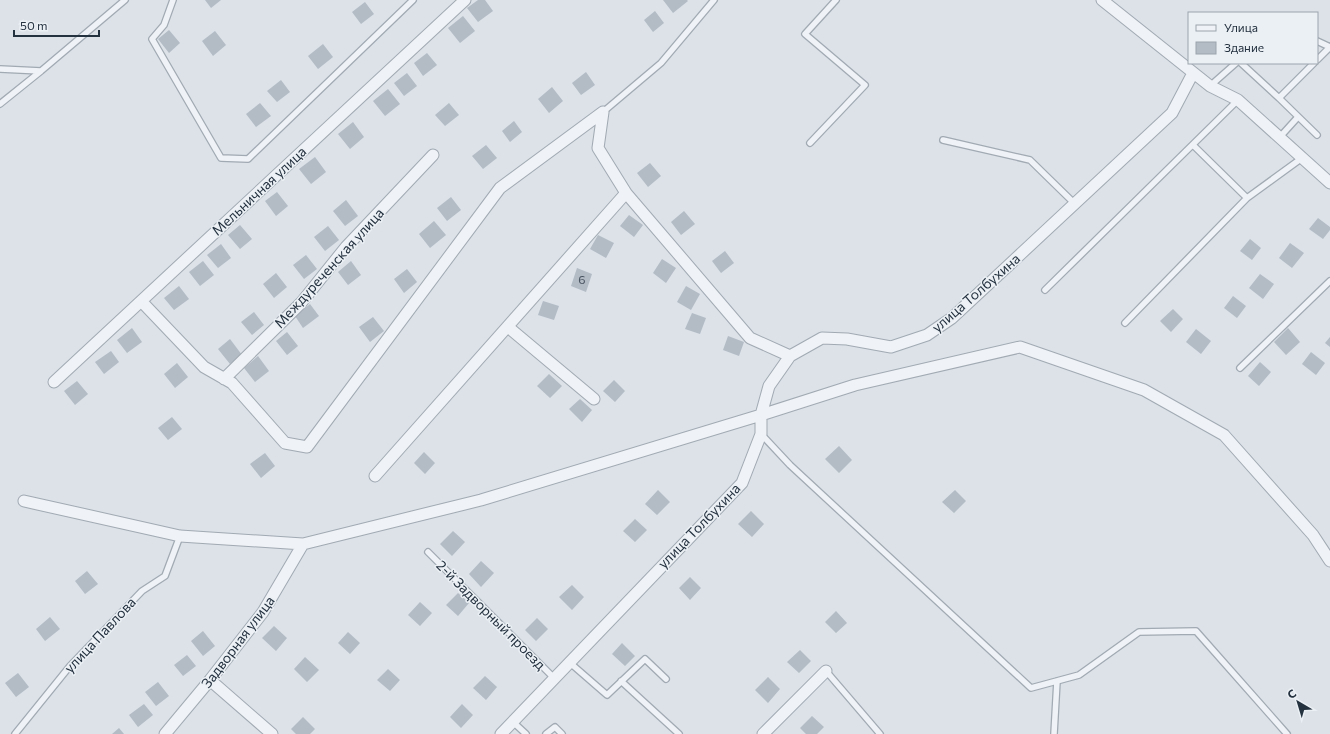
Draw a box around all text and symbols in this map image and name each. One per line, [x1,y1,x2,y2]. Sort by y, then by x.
scale bar [14,12,99,38]
legend [1188,12,1318,64]
text: 50 m [20,18,48,32]
text: Улица [1224,20,1258,34]
text: Здание [1224,40,1264,54]
street label: Мельничная улица [208,142,309,239]
street label: Междуреченская улица [270,204,387,331]
street label: улица Толбухина [928,250,1023,336]
house number: 6 [578,272,586,286]
street label: улица Толбухина [654,480,743,572]
street label: 2-й Задворный проезд [433,556,550,673]
street label: Задворная улица [197,592,278,691]
street label: улица Павлова [60,593,139,676]
north arrow [1278,682,1318,722]
text: С [1285,686,1299,701]

